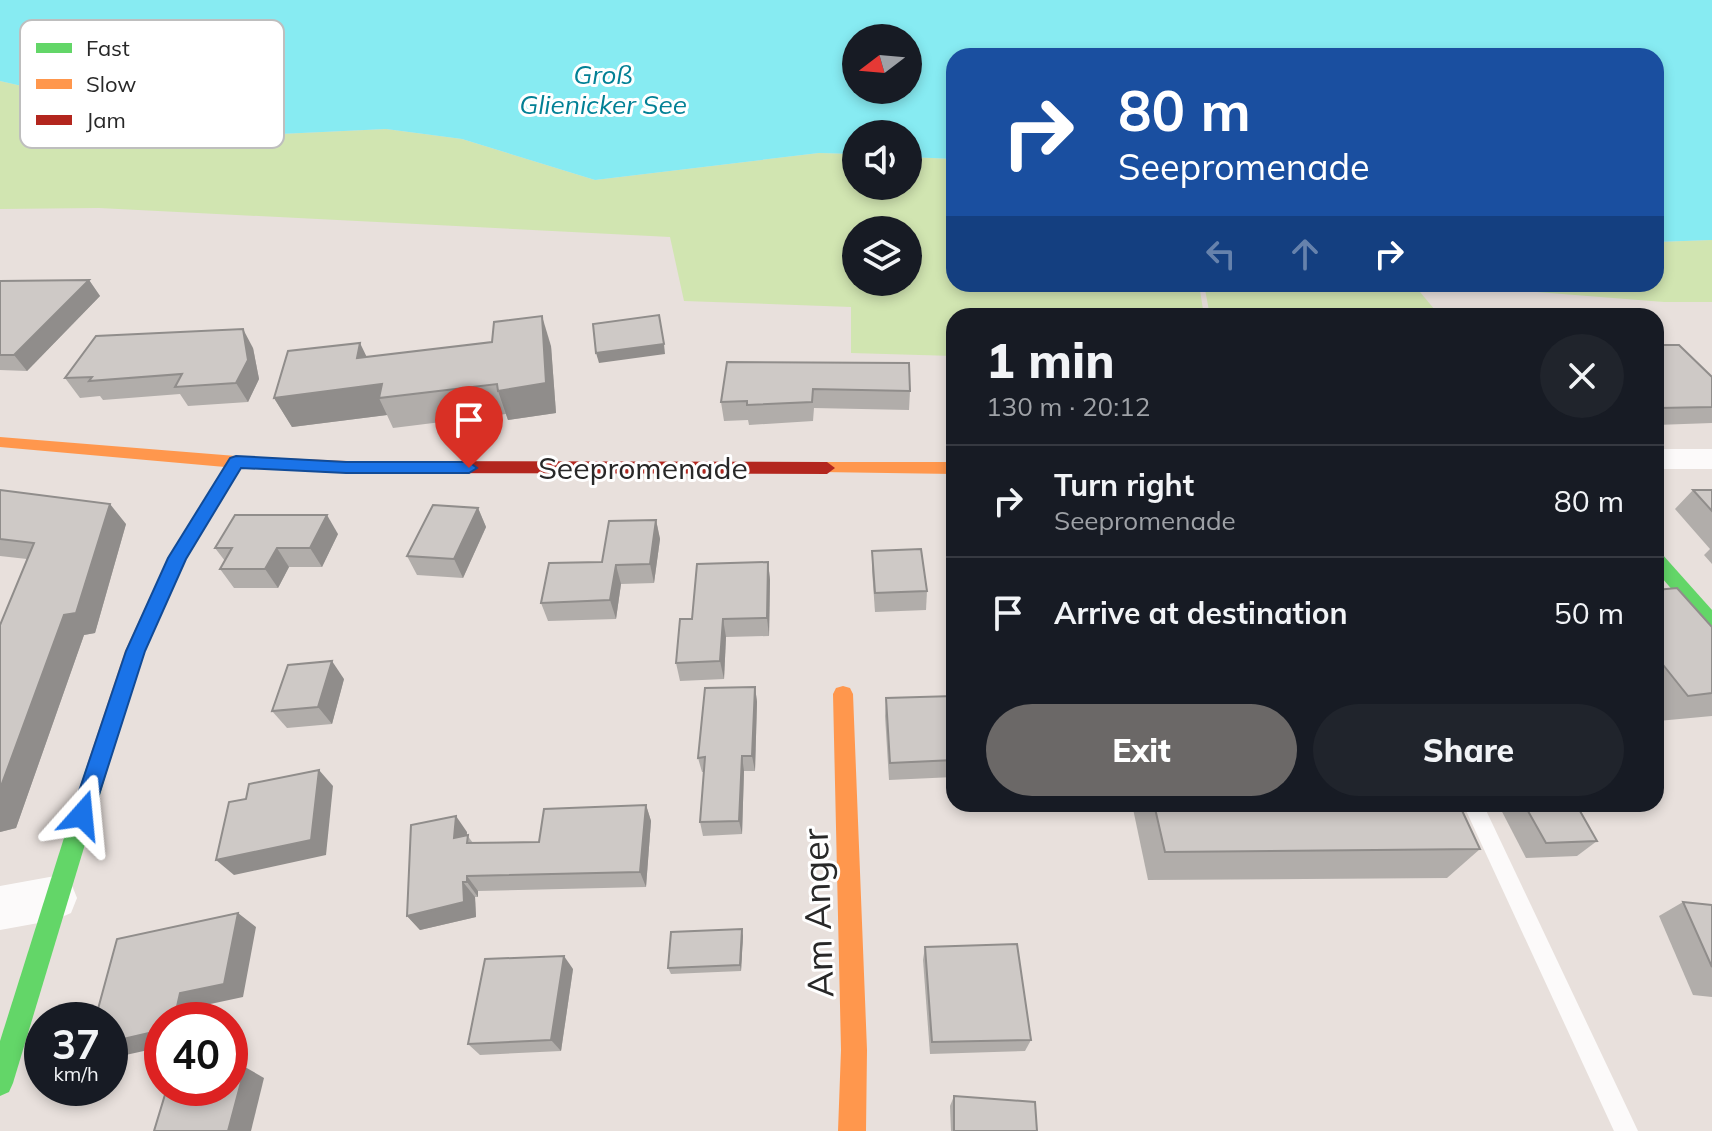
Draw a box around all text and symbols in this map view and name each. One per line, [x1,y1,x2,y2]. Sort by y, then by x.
legend [20,20,284,148]
north arrow [842,24,922,104]
map controls [842,24,922,296]
text: Fast [86,34,130,62]
water label: Groß Glienicker See [519,58,687,121]
text: Slow [86,70,136,98]
text: 80 m [1118,75,1251,145]
icon: right [986,80,1090,184]
text: Jam [86,106,126,134]
button: sound [842,120,922,200]
text: Seepromenade [1118,144,1370,189]
button: layers [842,216,922,296]
icon: left [1199,232,1243,276]
icon: ahead [1283,232,1327,276]
icon: right [1367,232,1411,276]
text: 1 min [986,330,1115,390]
button: close [1540,334,1624,418]
pin [435,386,503,468]
text: 130 m · 20:12 [986,390,1150,423]
icon: arrive [447,398,491,442]
street label: Seepromenade [538,449,748,487]
text: Turn right [1054,466,1194,504]
icon: right [986,479,1030,523]
text: 80 m [1554,482,1624,520]
text: Seepromenade [1054,504,1236,537]
icon: arrive [986,591,1030,635]
text: Arrive at destination [1054,594,1348,632]
text: 50 m [1554,594,1624,632]
button: Exit [986,704,1297,796]
button: Share [1313,704,1624,796]
position arrow [40,773,124,857]
street label: Am Anger [792,828,842,998]
speed limit sign: 40 [144,1002,248,1106]
text: 37 [52,1019,100,1069]
text: km/h [53,1061,99,1086]

